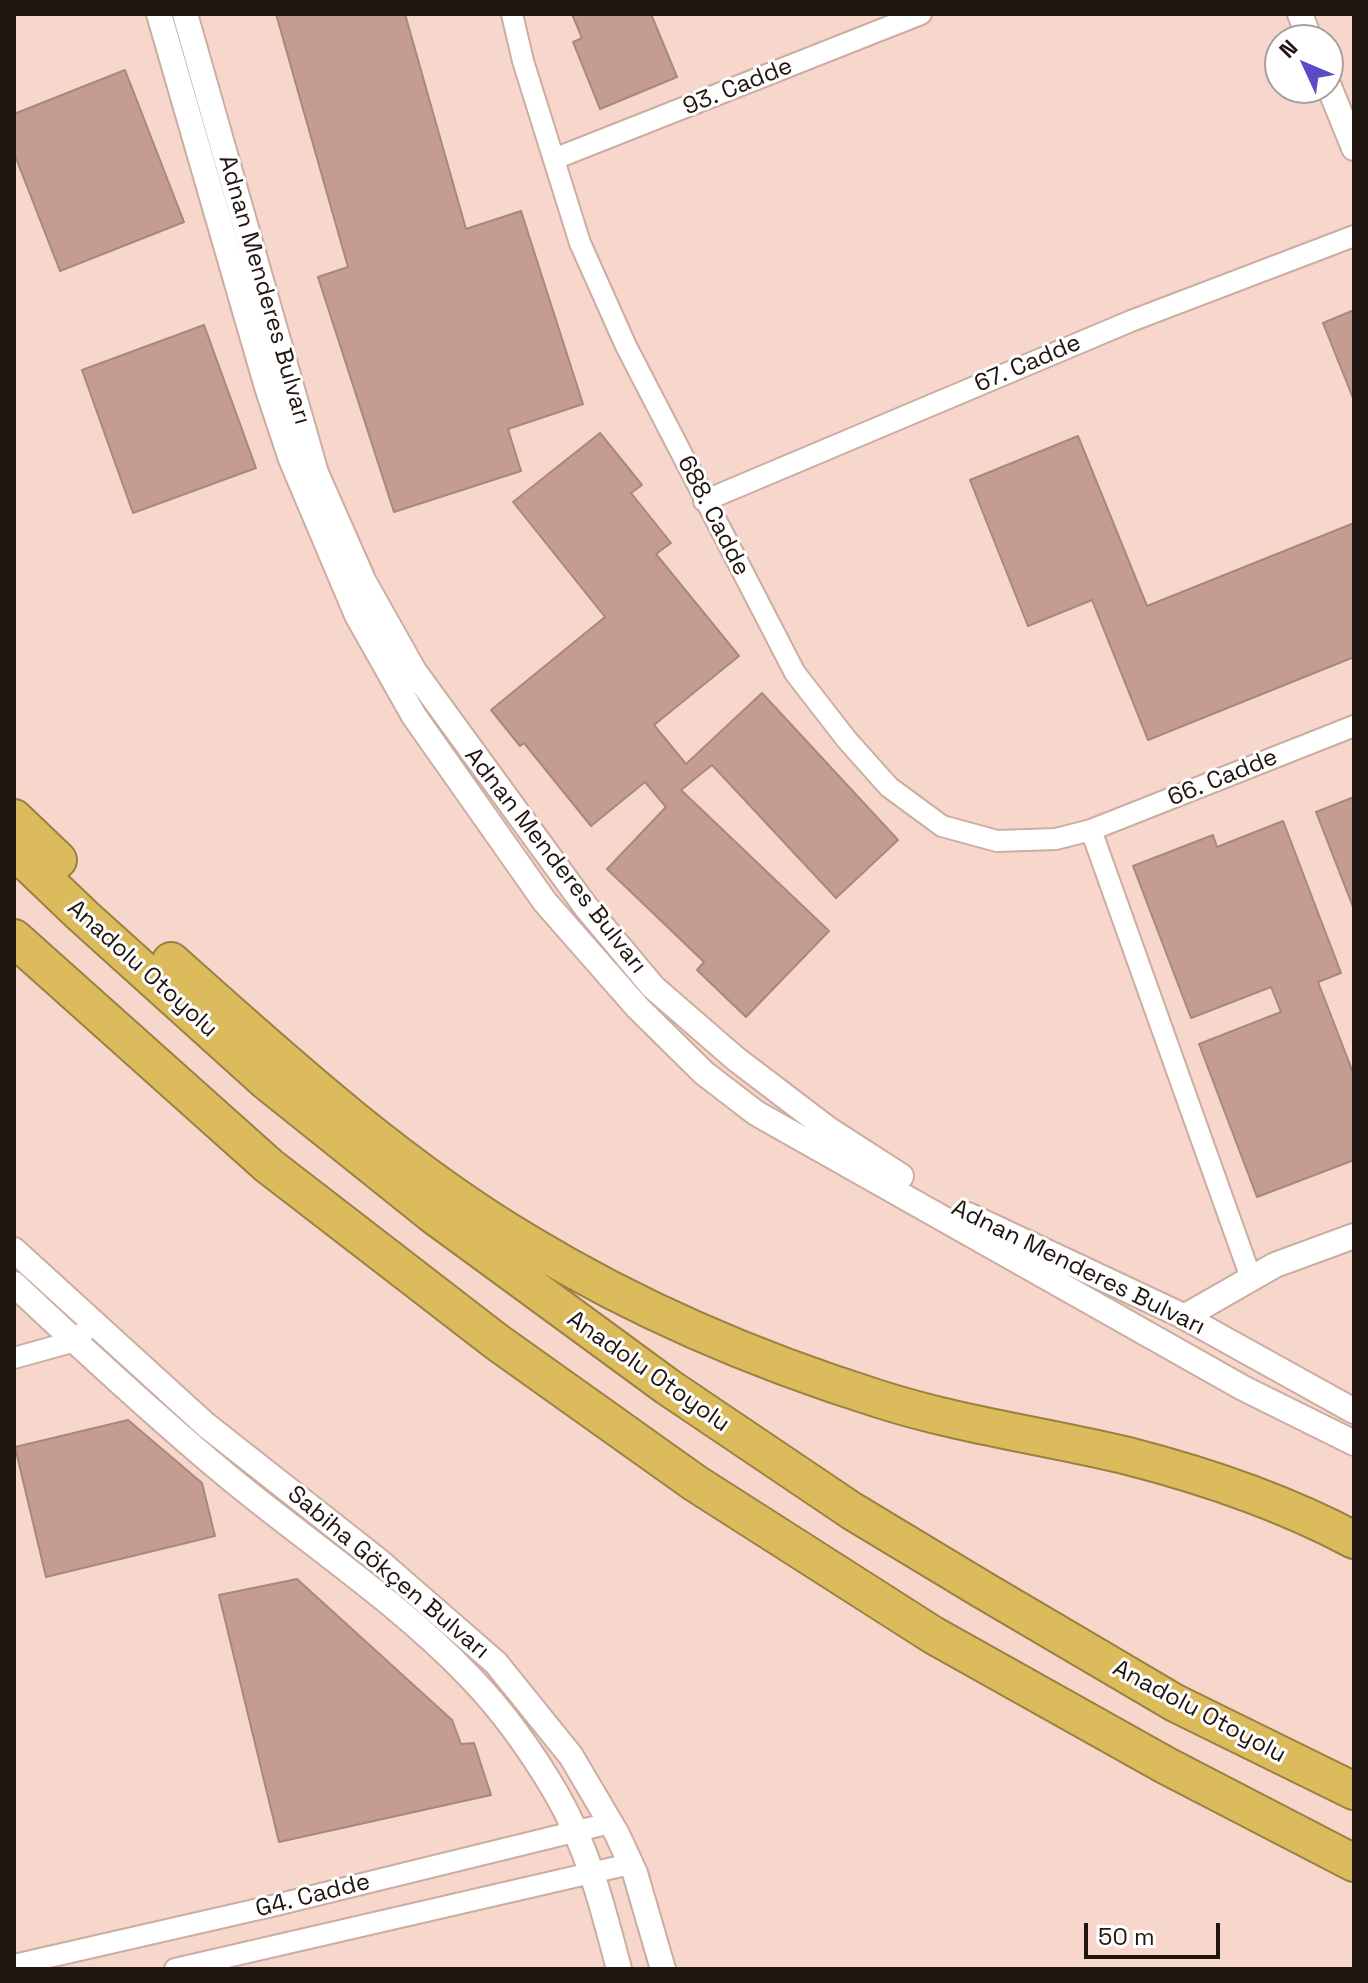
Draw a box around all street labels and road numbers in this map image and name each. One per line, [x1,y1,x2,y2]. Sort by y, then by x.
street label: 93. Cadde [679,52,797,122]
street label: Adnan Menderes Bulvarı [212,152,316,428]
street label: 67. Cadde [971,329,1085,399]
street label: 688. Cadde [670,451,756,581]
street label: Adnan Menderes Bulvarı [458,742,652,980]
street label: 66. Cadde [1164,743,1282,813]
street label: Anadolu Otoyolu [61,894,223,1044]
street label: Adnan Menderes Bulvarı [946,1194,1210,1342]
street label: Anadolu Otoyolu [561,1305,735,1439]
street label: Sabiha Gökçen Bulvarı [281,1480,495,1666]
street label: Anadolu Otoyolu [1108,1654,1290,1770]
street label: G4. Cadde [253,1868,373,1924]

